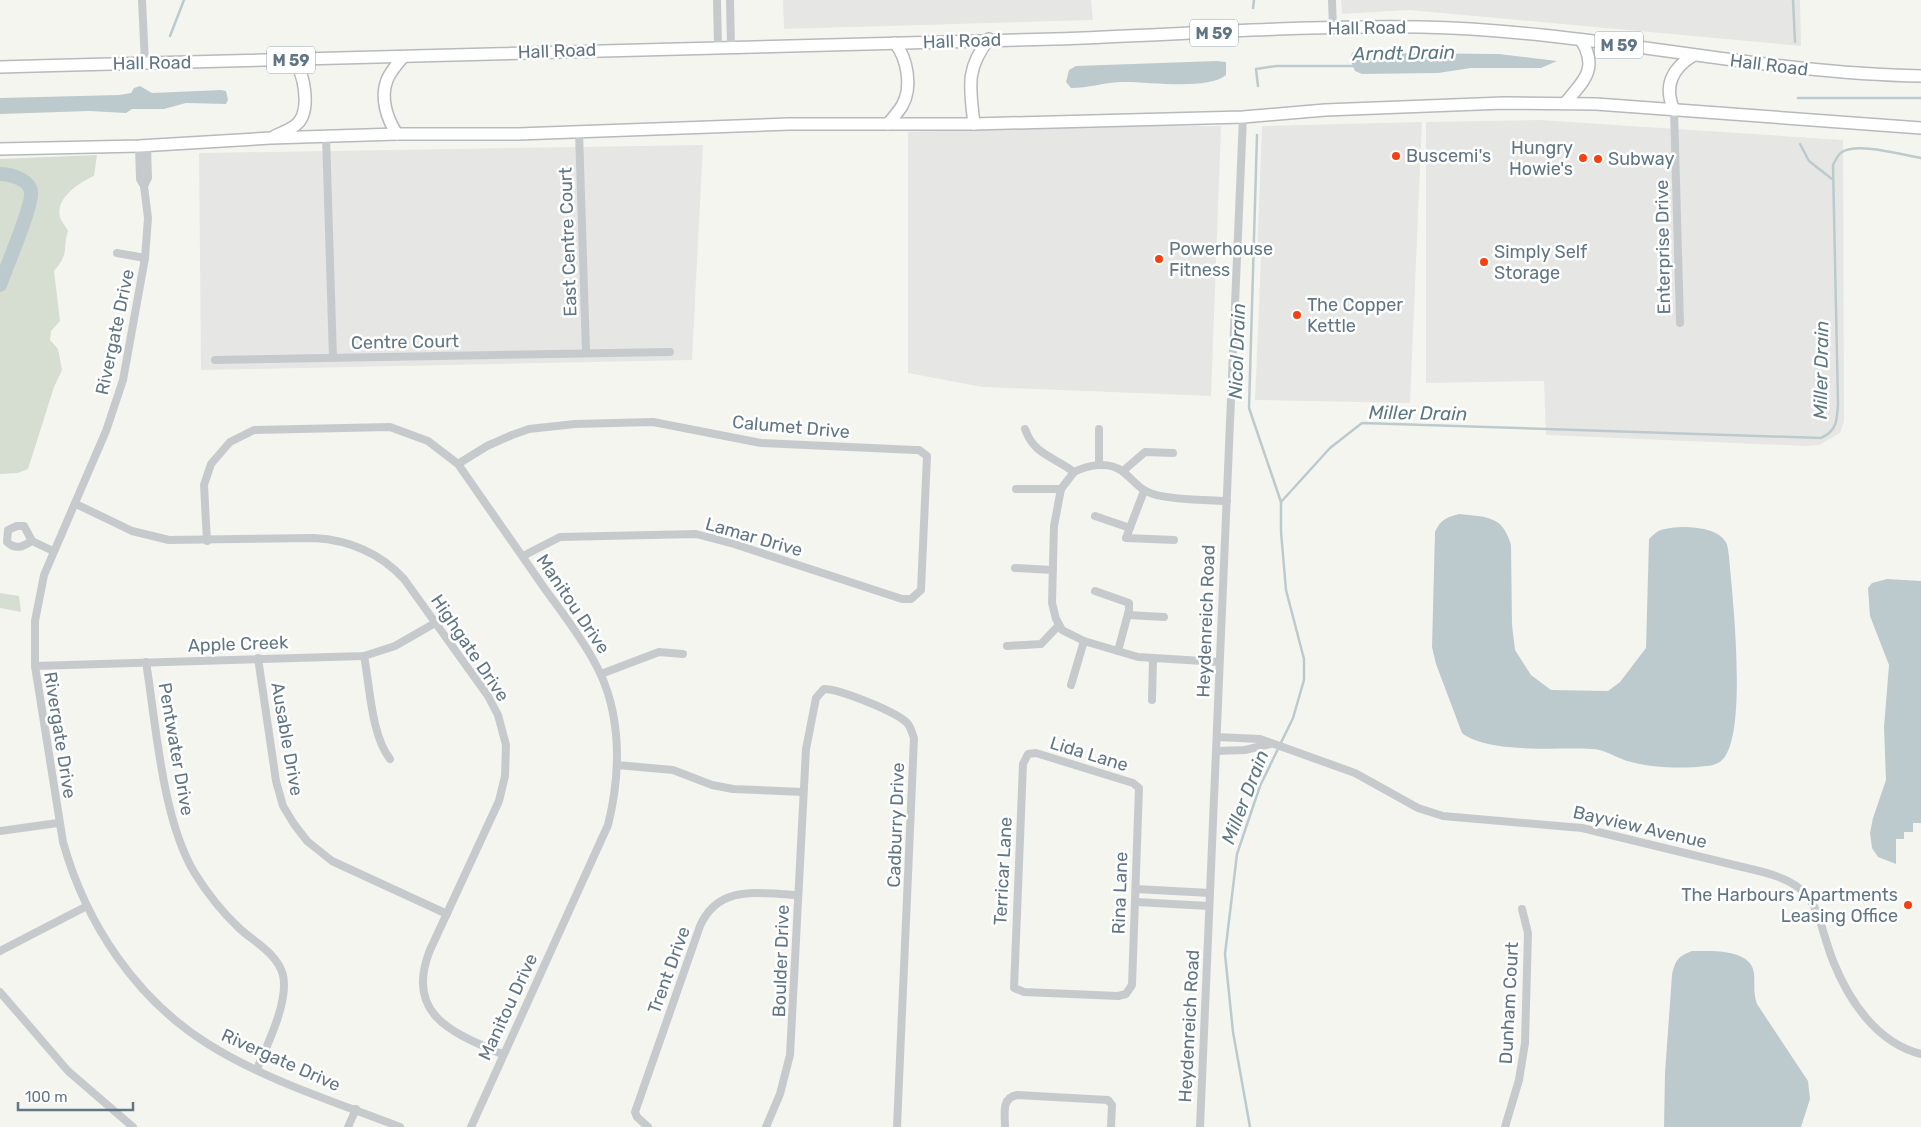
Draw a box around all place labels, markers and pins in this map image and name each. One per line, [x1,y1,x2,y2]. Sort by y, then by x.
place label: Hungry Howie's [1509,137,1573,180]
place label: Buscemi's [1406,145,1491,167]
place label: Subway [1608,148,1674,170]
marker: Buscemi's [1390,150,1402,162]
marker: Hungry Howie's [1577,152,1589,164]
marker: Subway [1592,153,1604,165]
place label: Powerhouse Fitness [1169,238,1273,281]
place label: Simply Self Storage [1494,241,1587,284]
marker: Powerhouse Fitness [1153,253,1165,265]
marker: Simply Self Storage [1478,256,1490,268]
place label: The Copper Kettle [1307,294,1403,337]
marker: The Copper Kettle [1291,309,1303,321]
place label: The Harbours Apartments Leasing Office [1681,884,1898,927]
marker: The Harbours Apartments Leasing Office [1902,899,1914,911]

